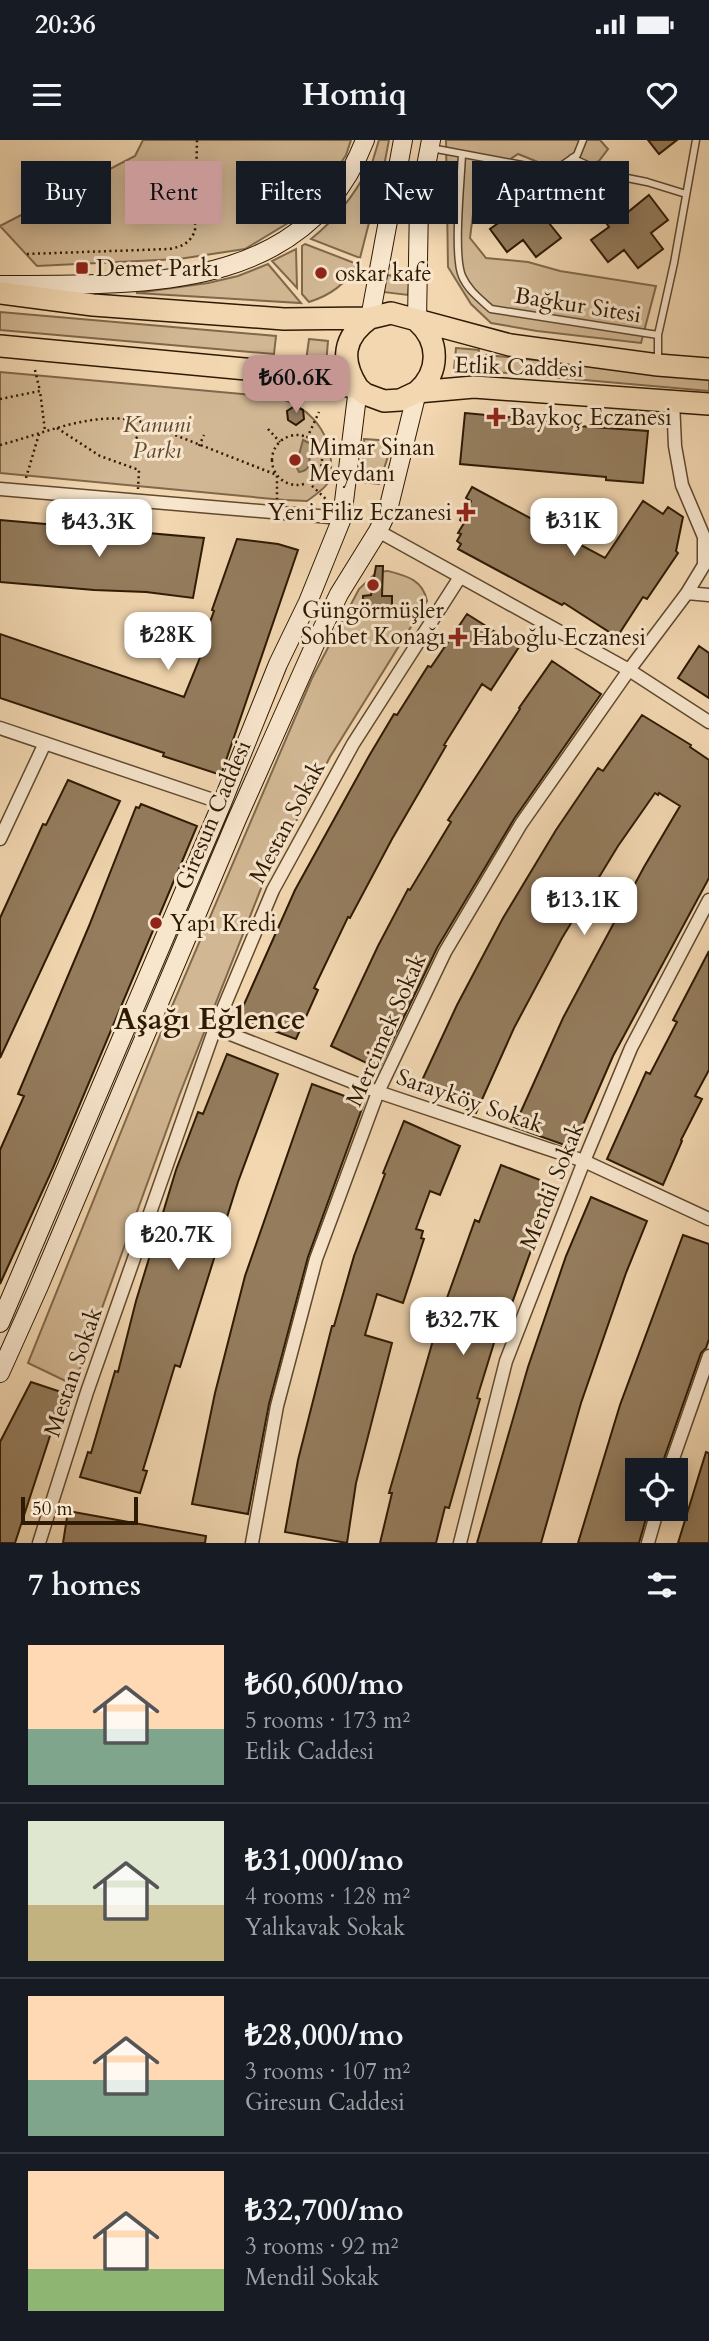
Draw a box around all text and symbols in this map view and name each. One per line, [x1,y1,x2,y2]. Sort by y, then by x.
text: 20:36 [35,7,96,42]
text: Homiq [302,73,407,117]
icon: menu [28,76,66,114]
icon: heart [643,76,681,114]
chip: Buy [21,161,111,224]
chip: Rent [125,161,222,224]
chip: Filters [236,161,346,224]
chip: New [360,161,458,224]
chip: Apartment [472,161,629,224]
place label: Demet Parkı [96,253,219,284]
place label: oskar kafe [335,258,432,289]
marker: Demet Parkı [74,260,90,276]
marker: oskar kafe [313,265,329,281]
street label: Bağkur Sitesi [512,280,644,330]
street label: Etlik Caddesi [454,349,584,385]
pin: ₺60.6K [239,356,353,415]
text: ₺60.6K [259,362,333,393]
place label: Baykoç Eczanesi [510,402,672,433]
park label: Kanuni Parkı [123,409,192,466]
marker: Baykoç Eczanesi [488,409,504,425]
place label: Mimar Sinan Meydanı [309,432,435,489]
marker: Mimar Sinan Meydanı [287,452,303,468]
place label: Yeni Filiz Eczanesi [268,497,452,528]
pin: ₺31K [533,498,615,558]
pin: ₺43.3K [42,500,156,559]
marker: Yeni Filiz Eczanesi [458,504,474,520]
text: ₺31K [546,505,602,536]
text: ₺43.3K [62,506,136,537]
marker: Güngörmüşler Sohbet Konağı [365,577,381,593]
place label: Güngörmüşler Sohbet Konağı [301,595,445,652]
pin: ₺28K [127,612,209,672]
text: ₺28K [140,619,196,650]
place label: Haboğlu Eczanesi [472,622,646,653]
marker: Haboğlu Eczanesi [450,629,466,645]
street label: Giresun Caddesi [168,735,258,895]
street label: Mestan Sokak [242,755,333,889]
pin: ₺13.1K [527,878,641,937]
text: ₺13.1K [547,884,621,915]
place label: Yapı Kredi [170,908,277,939]
marker: Yapı Kredi [148,915,164,931]
street label: Mercimek Sokak [338,948,434,1111]
district label: Aşağı Eğlence [114,999,306,1040]
street label: Sarayköy Sokak [392,1061,548,1141]
street label: Mendil Sokak [512,1117,592,1254]
pin: ₺20.7K [121,1212,235,1272]
text: ₺20.7K [141,1219,215,1250]
pin: ₺32.7K [406,1298,520,1357]
street label: Mestan Sokak [36,1303,110,1441]
text: ₺32.7K [426,1304,500,1335]
map controls [625,1458,688,1521]
button: locate [625,1458,688,1521]
scale bar [21,1494,138,1526]
text: 50 m [32,1496,73,1522]
text: 7 homes [28,1565,141,1606]
icon: filters [643,1566,681,1604]
text: ₺60,600/mo [245,1664,404,1705]
icon: home [84,1673,168,1757]
text: 5 rooms · 173 m² [245,1705,410,1736]
text: Etlik Caddesi [245,1736,374,1767]
text: ₺31,000/mo [245,1840,404,1881]
icon: home [84,1849,168,1933]
text: 4 rooms · 128 m² [245,1881,410,1912]
text: Yalıkavak Sokak [245,1912,405,1943]
text: ₺28,000/mo [245,2015,404,2056]
icon: home [84,2024,168,2108]
text: 3 rooms · 107 m² [245,2056,410,2087]
text: Giresun Caddesi [245,2087,405,2118]
text: ₺32,700/mo [245,2190,404,2231]
icon: home [84,2199,168,2283]
text: 3 rooms · 92 m² [245,2231,398,2262]
text: Mendil Sokak [245,2262,379,2293]

